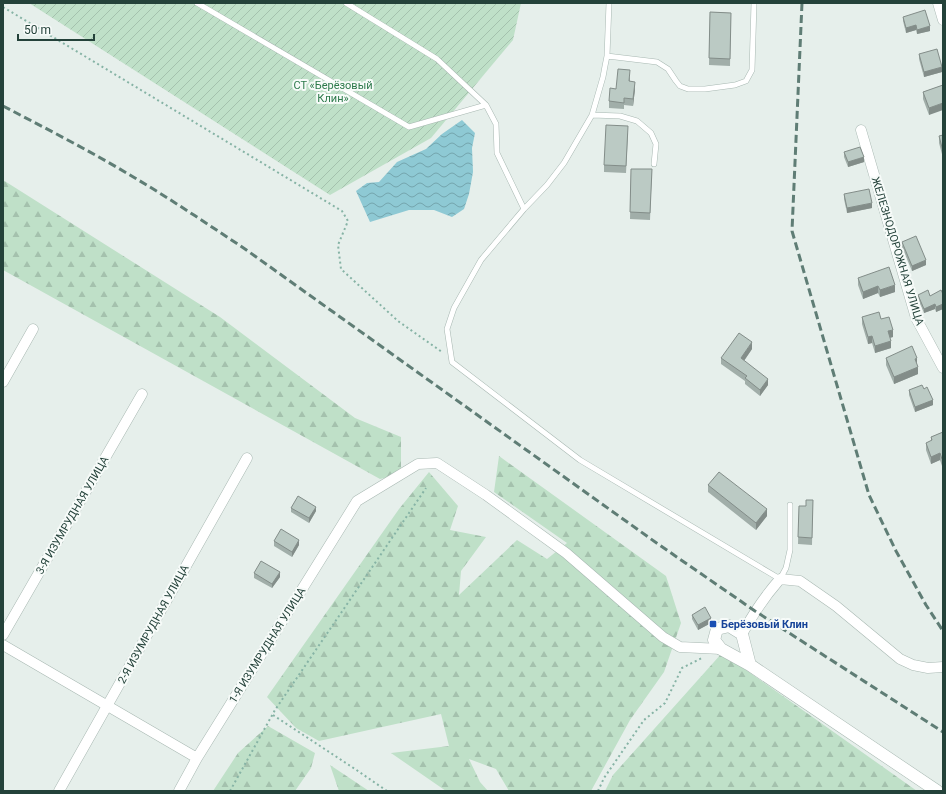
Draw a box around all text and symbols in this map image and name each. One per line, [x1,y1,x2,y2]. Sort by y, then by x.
scale bar [18,16,94,42]
text: 50 m [24,23,51,37]
park label: СТ «Берёзовый Клин» [293,79,373,105]
street label: ЖЕЛЕЗНОДОРОЖНАЯ УЛИЦА [869,175,927,328]
street label: 3-Я ИЗУМРУДНАЯ УЛИЦА [33,453,112,576]
street label: 2-Я ИЗУМРУДНАЯ УЛИЦА [115,562,192,686]
street label: 1-Я ИЗУМРУДНАЯ УЛИЦА [226,584,309,705]
place label: Берёзовый Клин [721,618,808,631]
marker: Берёзовый Клин [708,619,718,629]

